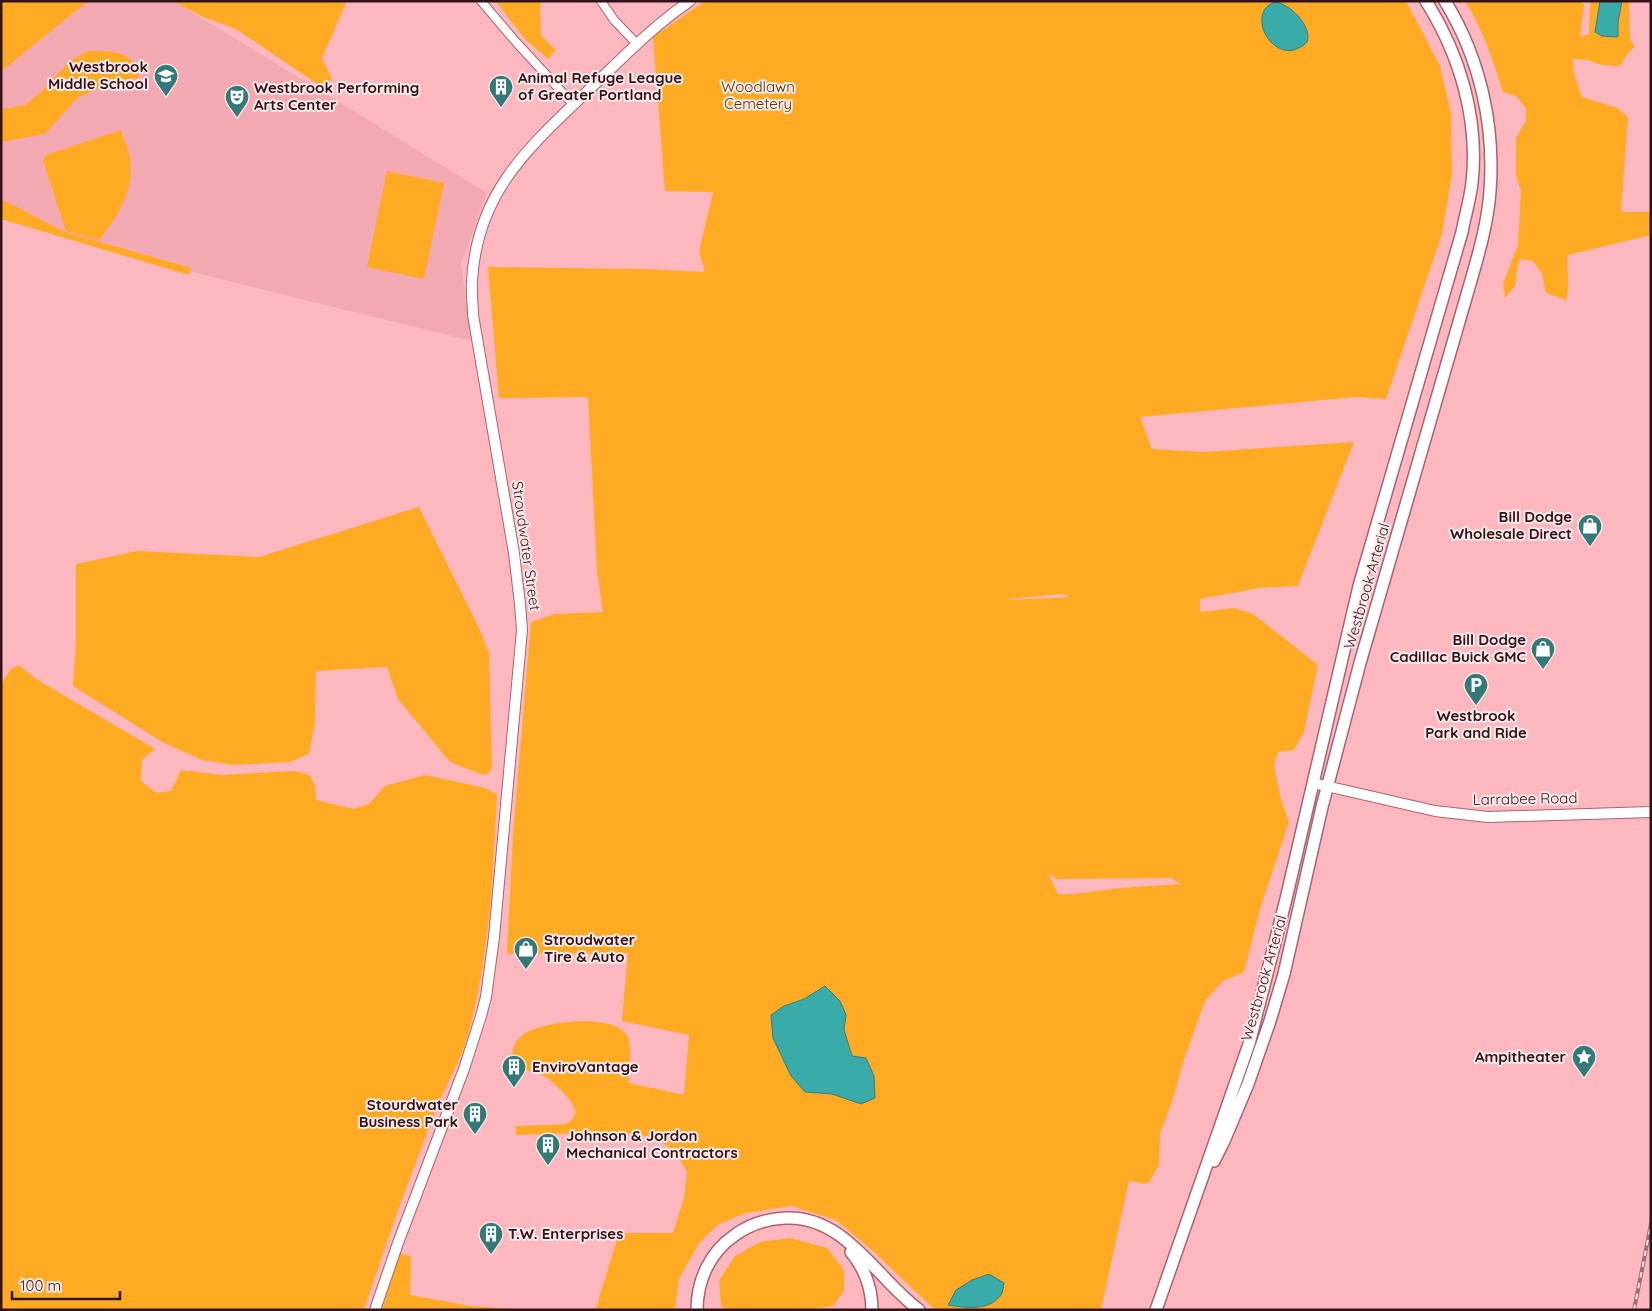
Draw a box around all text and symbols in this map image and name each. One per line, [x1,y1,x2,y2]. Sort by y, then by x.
place label: Westbrook Middle School [48,57,148,93]
school or university icon: Westbrook Middle School [153,63,179,97]
place label: Animal Refuge League of Greater Portland [518,68,682,104]
building icon: Animal Refuge League of Greater Portland [488,74,514,108]
park label: Woodlawn Cemetery [721,77,795,113]
place label: Westbrook Performing Arts Center [254,78,419,114]
theatre icon: Westbrook Performing Arts Center [224,84,250,118]
street label: Stroudwater Street [508,480,545,612]
place label: Bill Dodge Wholesale Direct [1450,507,1572,543]
shop icon: Bill Dodge Wholesale Direct [1577,513,1603,547]
street label: Westbrook Arterial [1339,521,1394,651]
place label: Bill Dodge Cadillac Buick GMC [1390,630,1527,666]
shop icon: Bill Dodge Cadillac Buick GMC [1530,636,1556,670]
parking icon: Westbrook Park and Ride [1463,672,1489,706]
place label: Westbrook Park and Ride [1425,706,1527,742]
street label: Larrabee Road [1472,788,1578,809]
street label: Westbrook Arterial [1236,913,1291,1043]
place label: Stroudwater Tire & Auto [544,930,636,966]
shop icon: Stroudwater Tire & Auto [513,936,539,970]
place icon: Ampitheater [1571,1044,1597,1078]
place label: Ampitheater [1475,1047,1566,1066]
building icon: EnviroVantage [501,1054,527,1088]
place label: EnviroVantage [532,1057,639,1076]
place label: Stourdwater Business Park [359,1095,458,1131]
building icon: Stourdwater Business Park [462,1101,488,1135]
place label: Johnson & Jordon Mechanical Contractors [566,1126,738,1162]
building icon: Johnson & Jordon Mechanical Contractors [535,1132,561,1166]
building icon: T.W. Enterprises [478,1221,504,1255]
place label: T.W. Enterprises [508,1224,623,1243]
scale bar [12,1268,120,1300]
text: 100 m [20,1276,61,1295]

